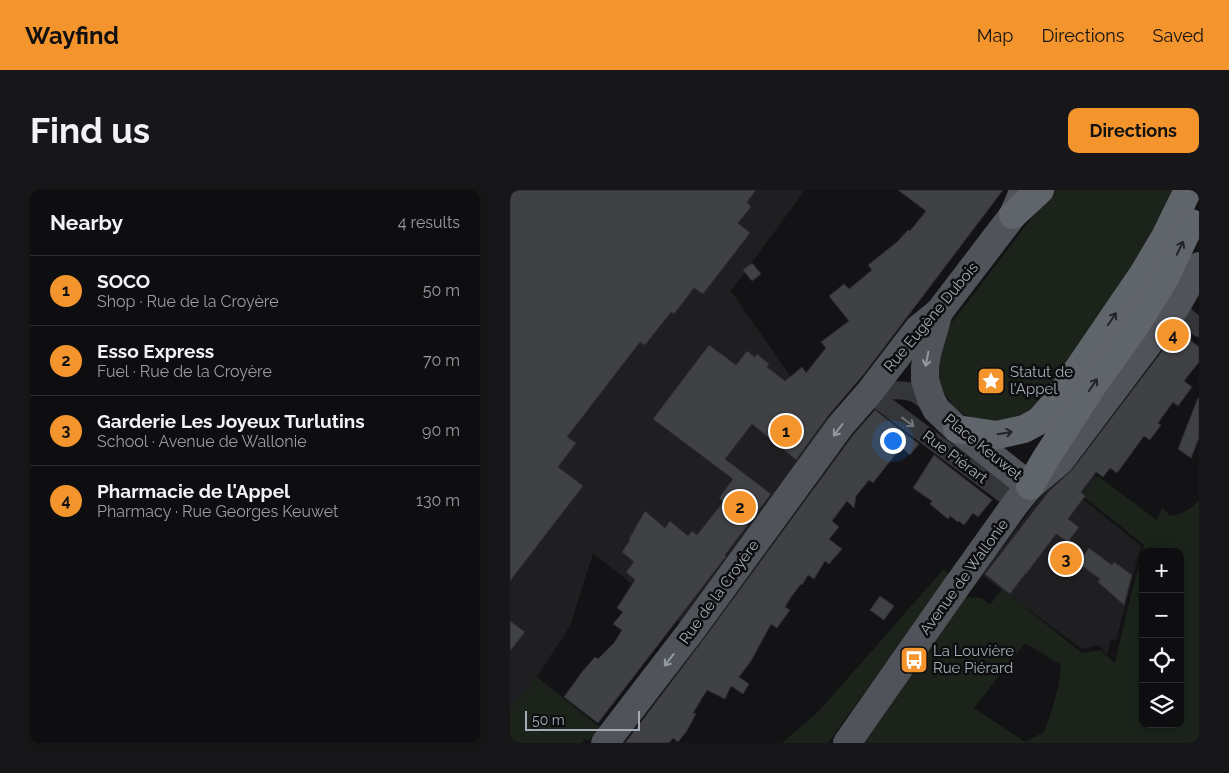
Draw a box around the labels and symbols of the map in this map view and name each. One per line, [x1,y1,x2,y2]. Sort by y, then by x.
one-way arrow [1176,241,1185,256]
street label: Rue Eugène Dubois [880,259,982,375]
one-way arrow [1108,313,1118,327]
pin: 4 [1157,316,1189,354]
one-way arrow [921,351,931,367]
place label: Statut de l'Appel [1010,363,1073,398]
place icon: Statut de l'Appel [976,366,1006,396]
one-way arrow [1088,378,1099,392]
street label: Place Keuwet [940,410,1026,484]
pin: 1 [770,412,802,450]
one-way arrow [901,417,915,427]
one-way arrow [833,423,843,437]
street label: Rue Piérart [919,427,991,487]
your location [880,428,906,454]
one-way arrow [996,428,1012,438]
pin: 2 [724,488,756,526]
street label: Avenue de Wallonie [916,515,1012,638]
street label: Rue de la Croyère [675,537,763,647]
pin: 3 [1050,540,1082,578]
place label: La Louvière Rue Piérard [933,642,1014,677]
bus stop icon: La Louvière Rue Piérard [899,645,929,675]
one-way arrow [664,653,675,666]
scale bar [525,708,640,731]

